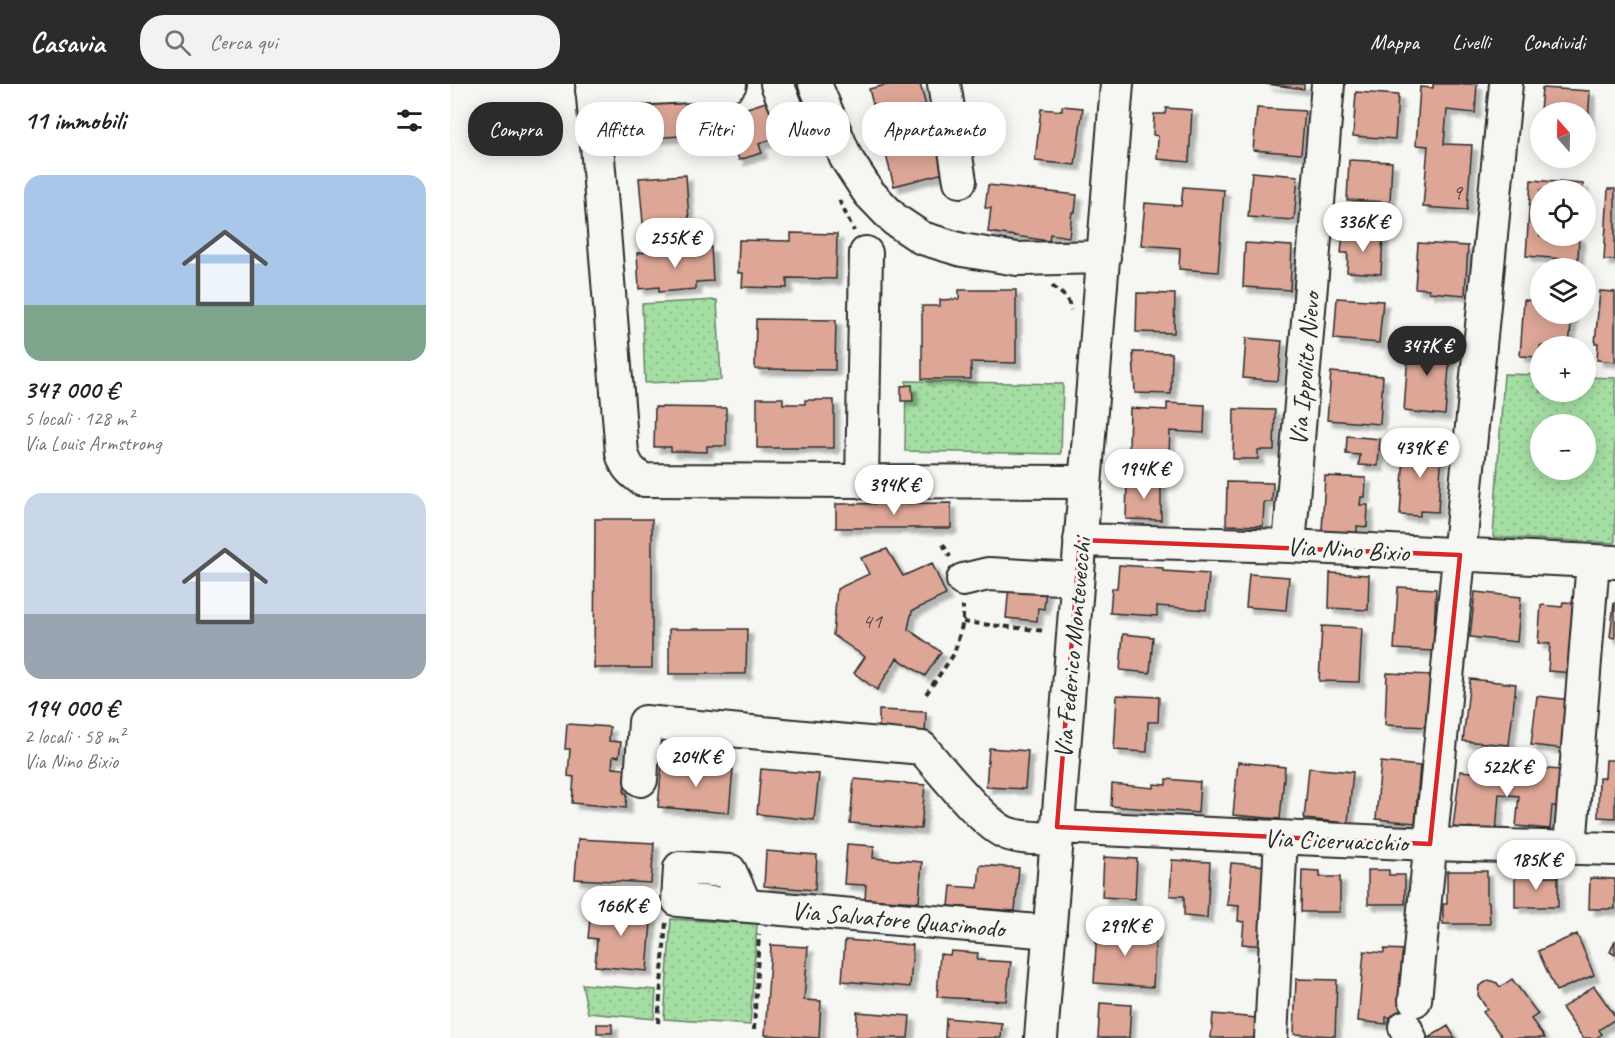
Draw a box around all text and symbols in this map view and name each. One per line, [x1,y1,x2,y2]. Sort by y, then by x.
search box [140,15,560,69]
text: Casavia [30,25,104,60]
icon: search [161,26,194,59]
text: Cerca qui [209,28,277,56]
text: Mappa [1370,29,1419,55]
text: Livelli [1452,29,1490,55]
text: Condividi [1523,29,1585,55]
chip: Compra [468,102,563,156]
chip: Affitta [575,102,664,156]
chip: Filtri [676,102,754,156]
chip: Nuovo [766,102,850,156]
chip: Appartamento [862,102,1006,156]
north arrow [1530,102,1596,168]
map controls [1530,102,1596,480]
text: 11 immobili [24,104,125,137]
icon: filters [393,104,426,137]
house number: 9 [1452,178,1464,206]
button: locate [1530,180,1596,246]
pin: 336K € [1314,202,1412,253]
text: 336K € [1337,209,1389,234]
icon: home [171,214,279,322]
pin: 255K € [626,218,724,269]
text: 255K € [650,225,700,250]
button: layers [1530,258,1596,324]
street label: Via Ippolito Nievo [1281,288,1328,447]
pin: 347K € [1378,326,1476,377]
text: 347K € [1402,333,1452,358]
button: + [1530,336,1596,402]
text: 347 000 € [24,373,118,406]
text: 5 locali · 128 m² [24,406,133,431]
button: − [1530,414,1596,480]
pin: 439K € [1371,428,1469,479]
text: Via Louis Armstrong [24,431,161,456]
text: 439K € [1395,435,1445,460]
pin: 194K € [1095,449,1193,500]
text: 194K € [1119,456,1169,481]
pin: 394K € [845,465,943,516]
text: 394K € [869,472,919,497]
street label: Via Nino Bixio [1286,530,1412,569]
icon: home [171,532,279,640]
street label: Via Federico Montevecchi [1046,533,1099,760]
house number: 41 [862,607,883,635]
text: 194 000 € [24,691,118,724]
text: 2 locali · 58 m² [24,724,124,749]
pin: 204K € [647,737,745,788]
text: 204K € [671,744,722,769]
pin: 522K € [1458,747,1556,798]
text: Via Nino Bixio [24,749,118,774]
text: 522K € [1482,754,1532,779]
street label: Via Ciceruacchio [1264,822,1411,860]
pin: 185K € [1487,840,1585,891]
text: 185K € [1511,847,1561,872]
pin: 166K € [572,886,670,937]
text: 166K € [595,893,647,918]
street label: Via Salvatore Quasimodo [790,894,1009,945]
pin: 299K € [1076,906,1174,957]
text: 299K € [1100,913,1150,938]

